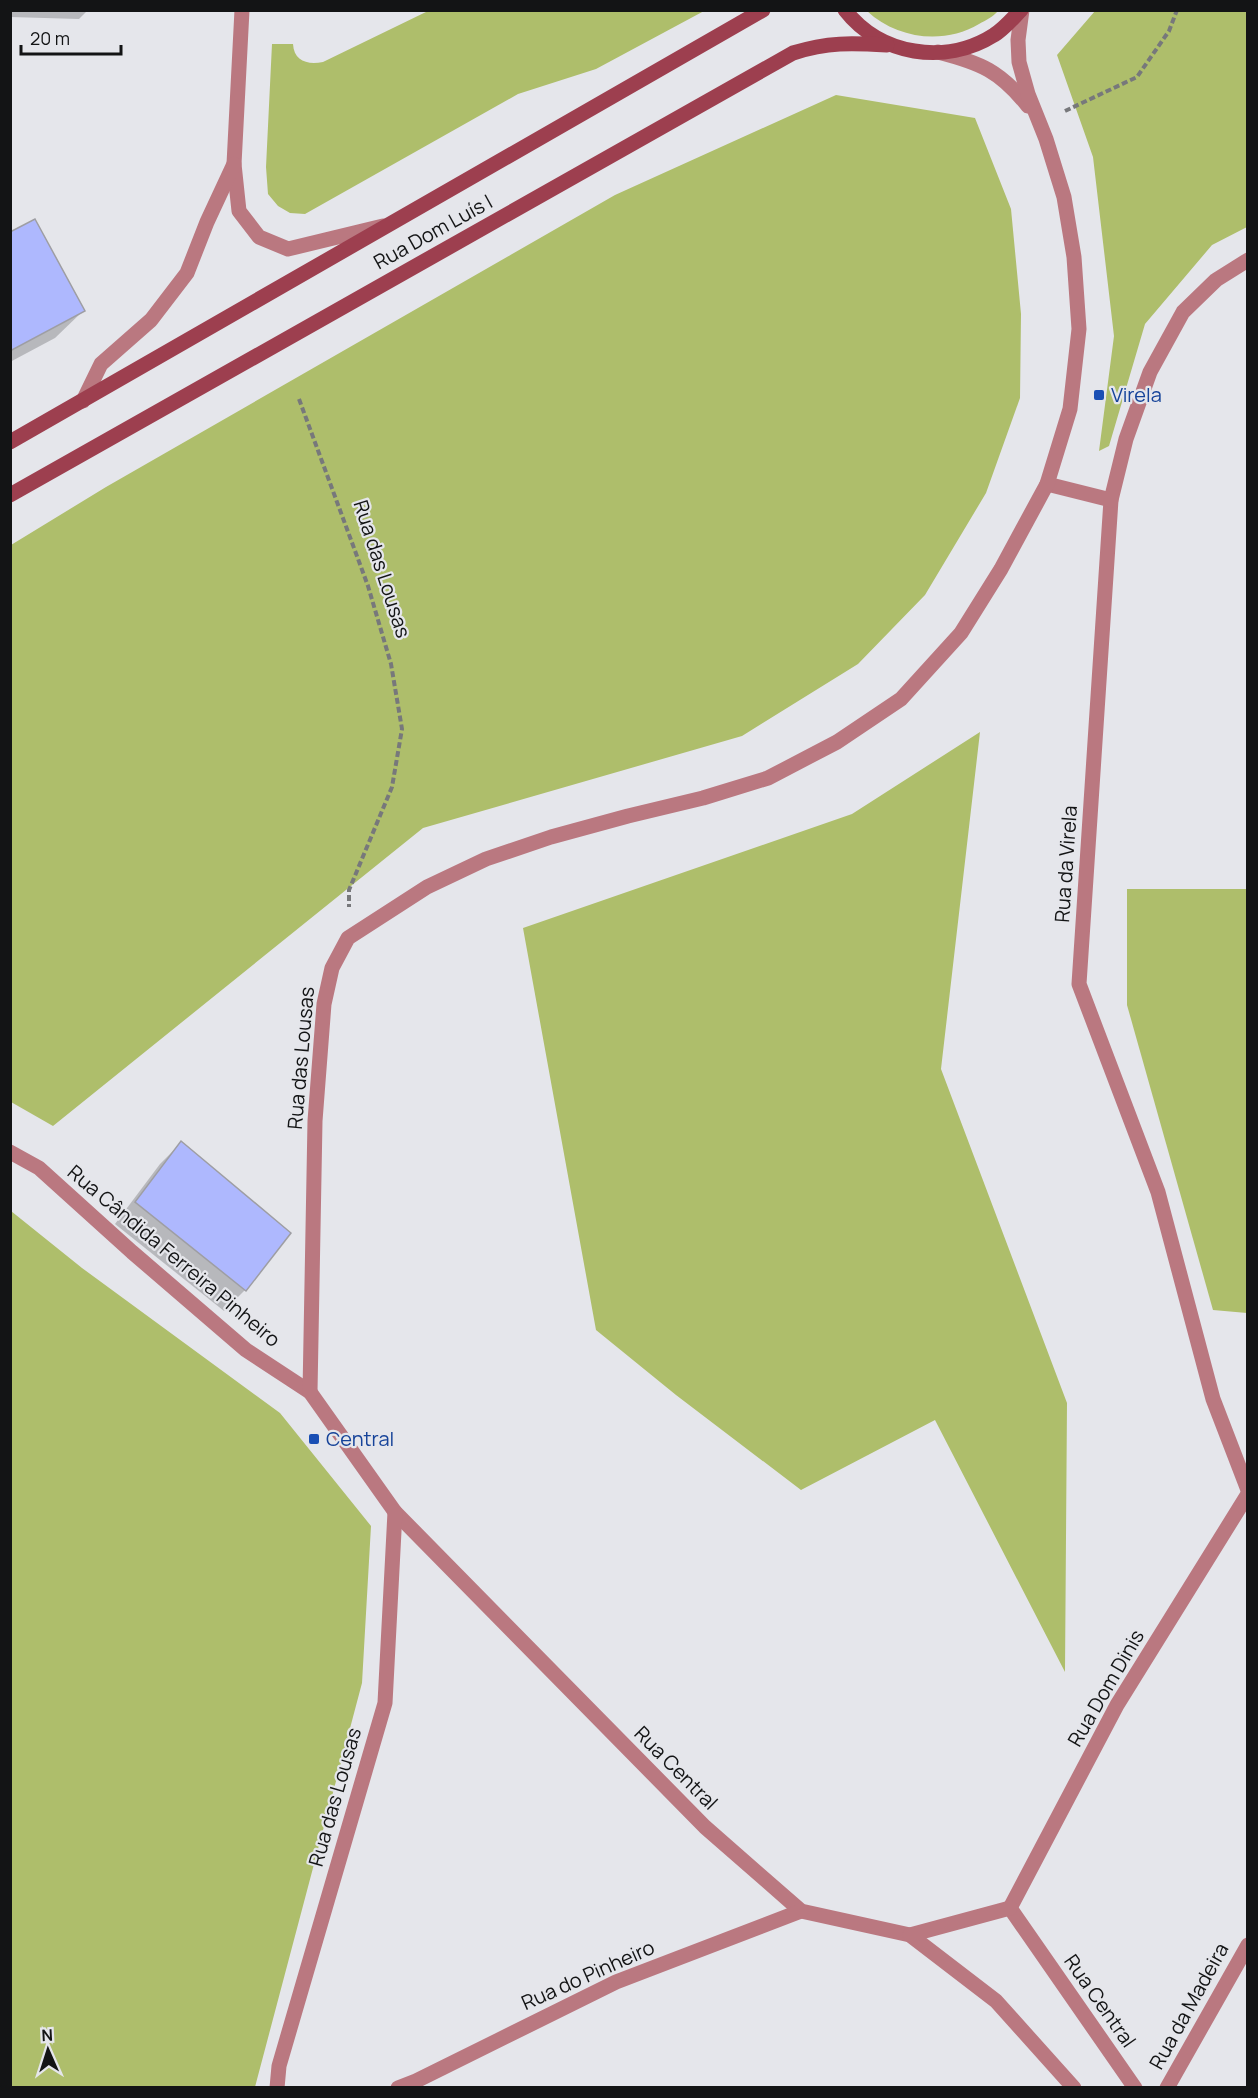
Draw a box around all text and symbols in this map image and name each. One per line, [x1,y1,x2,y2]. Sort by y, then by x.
scale bar [21,18,122,56]
text: 20 m [30,26,70,50]
street label: Rua Dom Luís I [369,188,497,275]
place label: Virela [1111,381,1162,408]
marker: Virela [1092,388,1106,402]
street label: Rua das Lousas [348,497,417,641]
street label: Rua da Virela [1048,804,1083,923]
street label: Rua das Lousas [281,986,320,1130]
street label: Rua Cândida Ferreira Pinheiro [62,1159,287,1353]
place label: Central [326,1425,394,1452]
marker: Central [307,1432,321,1446]
street label: Rua Dom Dinis [1061,1624,1150,1751]
street label: Rua Central [629,1720,724,1815]
street label: Rua das Lousas [302,1724,367,1869]
street label: Rua do Pinheiro [517,1933,659,2016]
street label: Rua da Madeira [1143,1938,1234,2074]
street label: Rua Central [1058,1949,1142,2053]
north arrow [18,2020,78,2080]
text: N [41,2024,54,2046]

